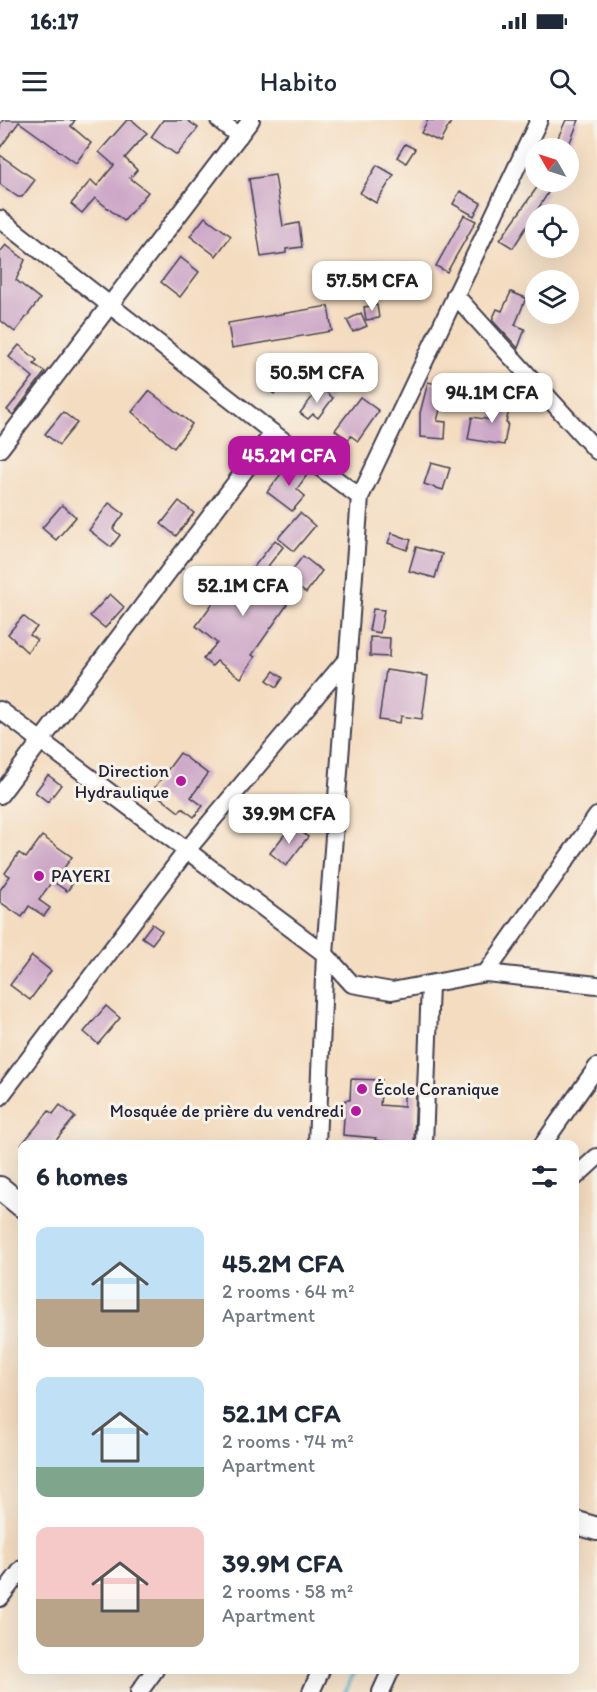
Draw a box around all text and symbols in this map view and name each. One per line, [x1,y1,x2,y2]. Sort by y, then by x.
text: 16:17 [30,8,78,35]
icon: menu [18,65,51,98]
text: Habito [260,65,337,98]
icon: search [546,65,579,98]
north arrow [525,138,579,192]
map controls [525,138,579,324]
button: locate [525,204,579,258]
pin: 57.5M CFA [303,261,441,312]
text: 57.5M CFA [326,268,418,292]
button: layers [525,270,579,324]
pin: 50.5M CFA [248,353,386,404]
text: 50.5M CFA [270,360,364,384]
pin: 94.1M CFA [423,373,561,424]
text: 94.1M CFA [446,380,538,404]
pin: 45.2M CFA [220,436,358,487]
text: 45.2M CFA [242,443,336,467]
pin: 52.1M CFA [174,566,312,617]
text: 52.1M CFA [197,573,289,597]
place label: Direction Hydraulique [75,760,169,803]
marker: Direction Hydraulique [174,774,188,788]
pin: 39.9M CFA [220,794,358,845]
text: 39.9M CFA [243,801,335,825]
place label: PAYERI [51,865,110,887]
marker: PAYERI [32,869,46,883]
place label: École Coranique [374,1078,499,1100]
marker: École Coranique [355,1082,369,1096]
place label: Mosquée de prière du vendredi [110,1100,344,1122]
marker: Mosquée de prière du vendredi [349,1104,363,1118]
text: 6 homes [36,1160,128,1192]
icon: filters [528,1160,561,1193]
text: 45.2M CFA [222,1247,344,1279]
icon: home [84,1251,156,1323]
text: 2 rooms · 64 m² [222,1279,354,1303]
text: Apartment [222,1303,315,1327]
text: 52.1M CFA [222,1397,341,1429]
icon: home [84,1401,156,1473]
text: 2 rooms · 74 m² [222,1429,354,1453]
text: Apartment [222,1453,315,1477]
text: 39.9M CFA [222,1547,343,1579]
icon: home [84,1551,156,1623]
text: 2 rooms · 58 m² [222,1579,353,1603]
text: Apartment [222,1603,315,1627]

